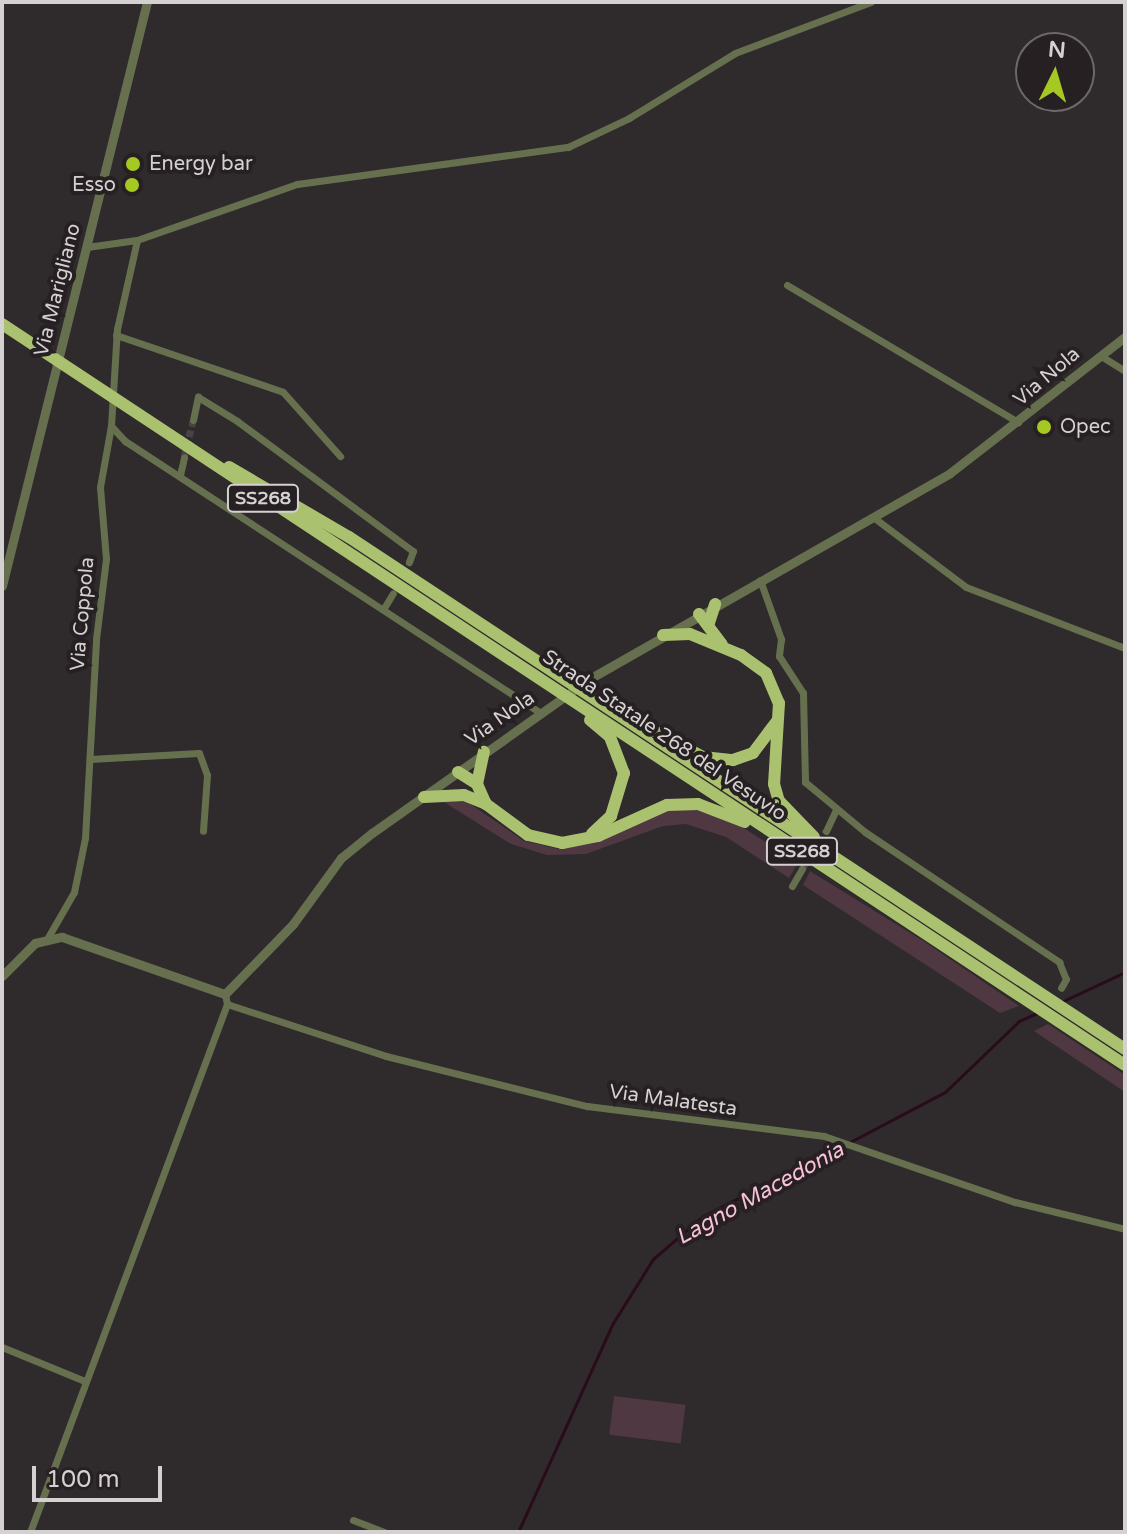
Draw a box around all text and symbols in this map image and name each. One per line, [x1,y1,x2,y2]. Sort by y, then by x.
north arrow [1015,32,1095,112]
text: N [1047,36,1067,64]
place label: Energy bar [149,152,253,176]
marker: Energy bar [124,155,142,173]
place label: Esso [72,173,116,197]
marker: Esso [123,176,141,194]
street label: Via Marigliano [30,221,86,359]
street label: Via Nola [1009,342,1085,412]
place label: Opec [1060,415,1111,439]
marker: Opec [1035,418,1053,436]
road number: SS268 [225,484,301,512]
street label: Via Coppola [66,556,100,672]
street label: Strada Statale 268 del Vesuvio [537,645,791,827]
street label: Via Nola [461,686,539,752]
road number: SS268 [764,837,840,865]
street label: Via Malatesta [608,1080,738,1122]
water label: Lagno Macedonia [672,1137,848,1251]
scale bar [36,1450,166,1500]
text: 100 m [46,1465,120,1494]

